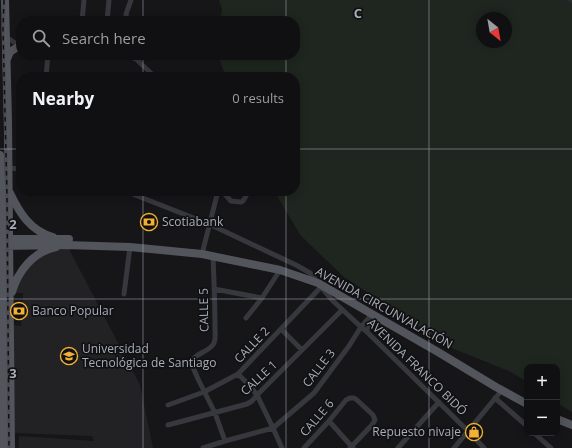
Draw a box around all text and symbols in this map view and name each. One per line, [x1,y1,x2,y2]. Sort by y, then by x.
text: C [354,4,362,22]
north arrow [476,12,512,48]
search box [16,16,300,60]
icon: search [30,27,52,49]
text: Search here [62,28,146,48]
text: Nearby [32,87,94,110]
text: 0 results [232,89,284,107]
bank icon: Scotiabank [139,212,159,232]
place label: Scotiabank [162,213,224,230]
text: 2 [9,215,17,233]
street label: AVENIDA CIRCUNVALACIÓN [312,263,456,353]
street label: CALLE 5 [195,288,212,332]
bank icon: Banco Popular [9,301,29,321]
place label: Banco Popular [32,302,114,319]
street label: AVENIDA FRANCO BIDÓ [364,314,471,419]
street label: CALLE 2 [230,323,273,367]
place label: Universidad Tecnológica de Santiago [82,340,217,371]
street label: CALLE 3 [298,345,339,390]
school or university icon: Universidad Tecnológica de Santiago [59,346,79,366]
street label: CALLE 1 [237,356,281,399]
text: 3 [9,364,17,382]
map controls [524,364,560,436]
button: + [524,364,560,400]
street label: CALLE 6 [296,395,338,440]
button: − [524,400,560,436]
shop icon: Repuesto nivaje [464,422,484,442]
place label: Repuesto nivaje [372,423,461,440]

